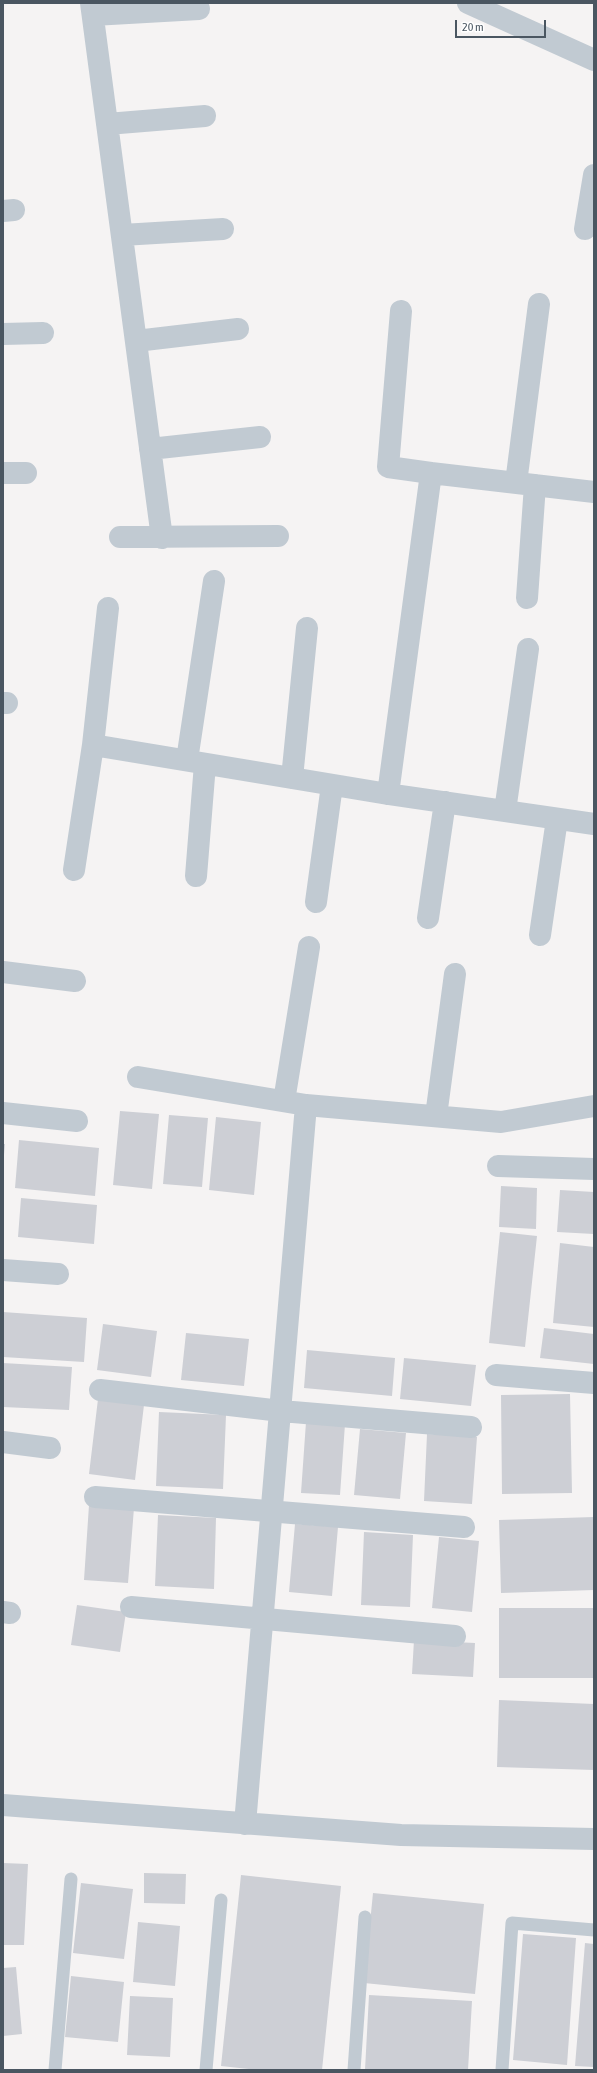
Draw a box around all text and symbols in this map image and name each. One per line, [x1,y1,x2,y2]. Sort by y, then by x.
scale bar [457,12,548,38]
text: 20 m [462,20,484,34]

